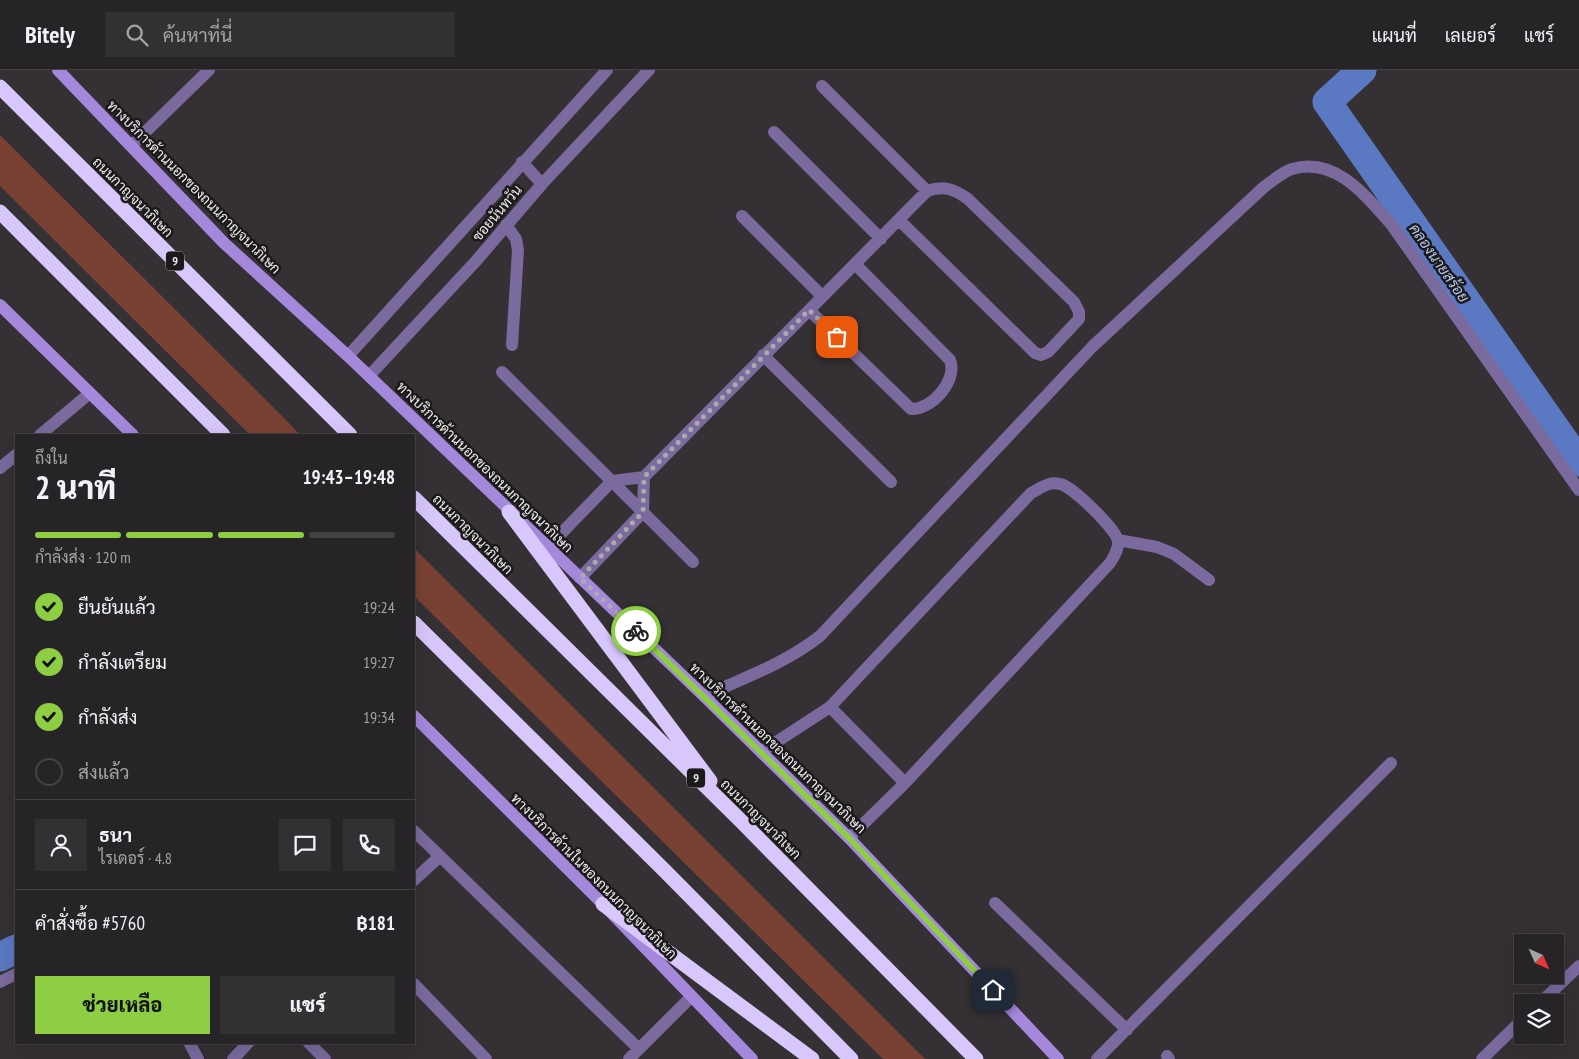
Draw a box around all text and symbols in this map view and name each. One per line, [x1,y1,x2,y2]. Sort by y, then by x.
search box [105,12,455,57]
text: Bitely [25,19,75,50]
icon: search [123,21,151,49]
text: ค้นหาที่นี่ [163,23,232,47]
text: แผนที่ [1372,24,1417,47]
text: เลเยอร์ [1445,24,1496,47]
text: แชร์ [1524,24,1554,47]
street label: ทางบริการด้านนอกของถนนกาญจนาภิเษก [104,97,284,277]
street label: ถนนกาญจนาภิเษก [89,153,177,241]
street label: ซอยนันทวัน [468,181,526,245]
water label: คลองนายสร้อย [1405,220,1474,306]
road number: 9 [166,252,184,270]
pin [816,316,858,358]
icon: bag [823,323,851,351]
street label: ทางบริการด้านนอกของถนนกาญจนาภิเษก [393,378,577,556]
text: ถึงใน [35,448,68,468]
text: 19:43–19:48 [302,465,395,489]
text: 2 นาที [35,466,116,508]
street label: ถนนกาญจนาภิเษก [429,490,517,578]
text: กำลังส่ง · 120 m [35,547,131,567]
icon: check [35,593,63,621]
text: ยืนยันแล้ว [78,595,156,619]
text: 19:24 [363,597,395,617]
courier [611,606,661,656]
icon: bike [622,617,650,645]
icon: check [35,648,63,676]
text: กำลังเตรียม [78,650,167,674]
text: 19:27 [363,652,395,672]
street label: ทางบริการด้านนอกของถนนกาญจนาภิเษก [686,659,870,837]
icon: check [35,703,63,731]
text: กำลังส่ง [78,705,137,729]
text: 19:34 [363,707,395,727]
text: ส่งแล้ว [78,760,129,784]
road number: 9 [687,768,705,788]
street label: ถนนกาญจนาภิเษก [717,775,805,863]
street label: ทางบริการด้านในของถนนกาญจนาภิเษก [507,789,681,963]
button: person [35,819,87,871]
button: chat [279,819,331,871]
button: phone [343,819,395,871]
text: ธนา [99,823,132,847]
text: ไรเดอร์ · 4.8 [99,848,172,868]
text: คำสั่งซื้อ #5760 [35,911,145,935]
text: ฿181 [356,911,395,935]
north arrow [1514,934,1564,984]
map controls [1514,934,1564,1044]
pin [972,969,1014,1011]
button: ช่วยเหลือ [35,976,210,1034]
button: แชร์ [220,976,395,1034]
icon: home [979,976,1007,1004]
button: layers [1514,994,1564,1044]

